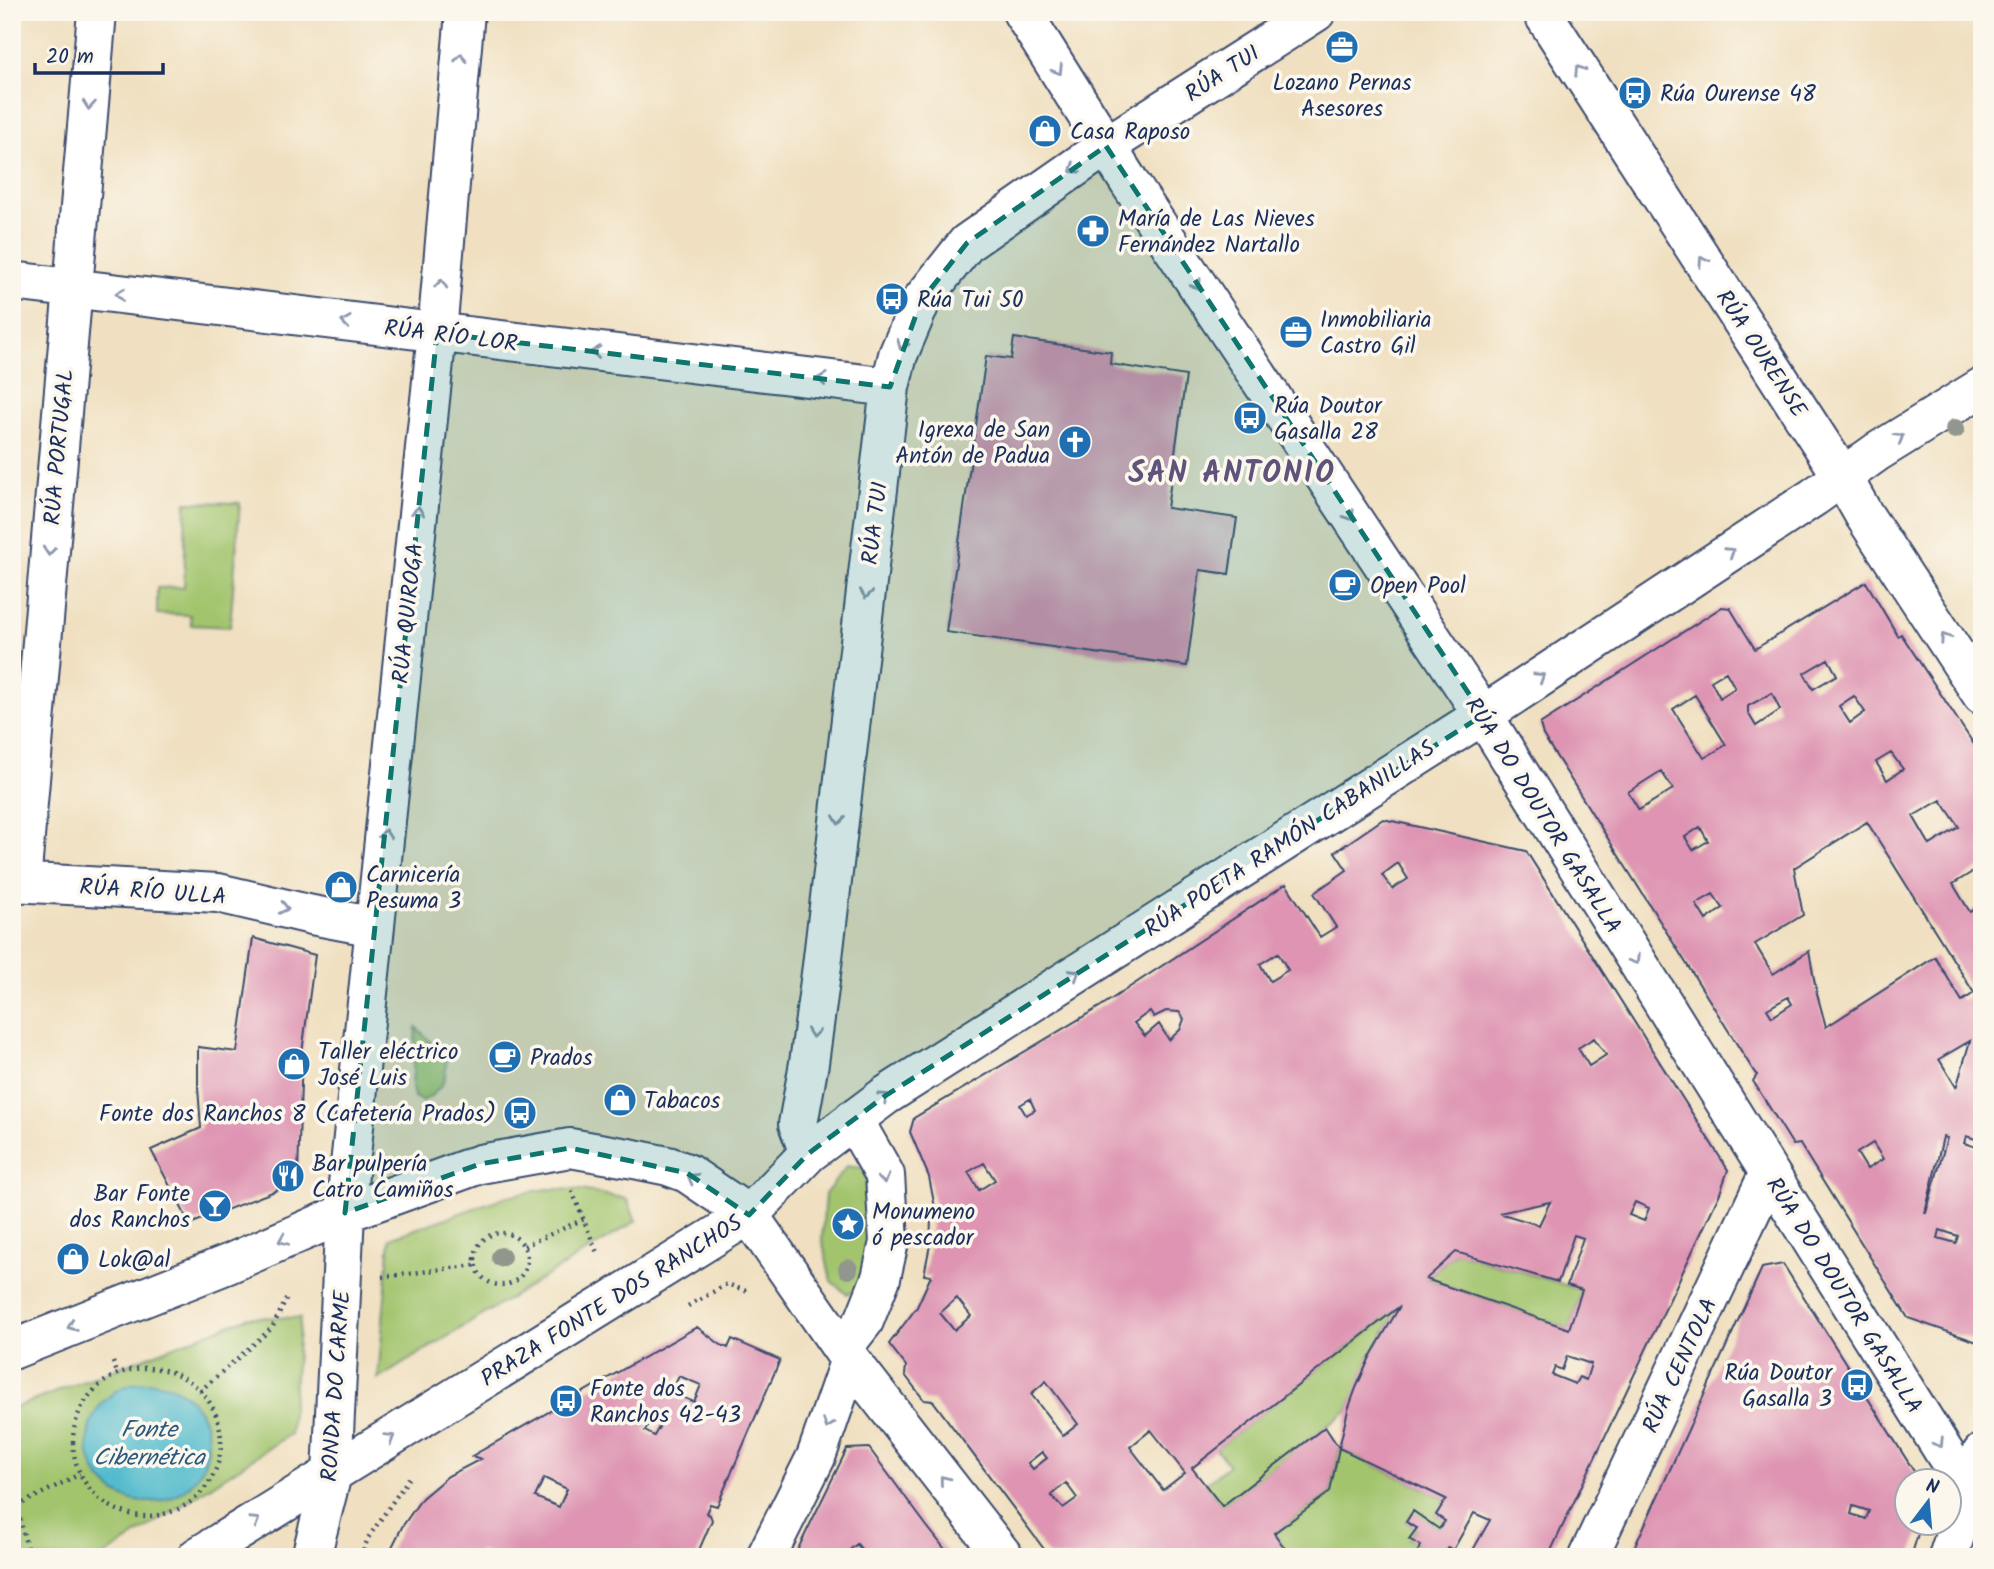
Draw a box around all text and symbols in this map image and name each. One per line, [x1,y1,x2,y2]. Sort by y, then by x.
office icon: Lozano Pernas Asesores [1323,28,1361,66]
scale bar [35,32,163,76]
street label: RÚA TUI [1178,37,1268,112]
text: 20 m [46,41,94,74]
one-way arrow [453,52,468,63]
one-way arrow [1049,63,1062,76]
one-way arrow [1575,65,1587,78]
place label: Lozano Pernas Asesores [1272,66,1412,128]
bus stop icon: Rúa Ourense 48 [1616,74,1654,112]
place label: Rúa Ourense 48 [1660,77,1816,113]
one-way arrow [82,99,97,110]
shop icon: Casa Raposo [1026,112,1064,150]
place label: Casa Raposo [1070,115,1190,151]
one-way arrow [1069,161,1082,173]
place label: María de Las Nieves Fernández Nartallo [1118,202,1315,264]
pharmacy icon: María de Las Nieves Fernández Nartallo [1074,212,1112,250]
one-way arrow [1698,256,1711,269]
one-way arrow [1189,277,1201,290]
one-way arrow [433,278,448,289]
bus stop icon: Rúa Tui 50 [873,280,911,318]
place label: Rúa Tui 50 [917,283,1023,319]
street label: RÚA OURENSE [1705,283,1816,426]
one-way arrow [115,286,126,301]
place label: Inmobiliaria Castro Gil [1320,303,1431,365]
street label: RÚA RÍO LOR [382,311,520,363]
office icon: Inmobiliaria Castro Gil [1277,313,1315,351]
one-way arrow [340,315,352,330]
one-way arrow [897,339,911,351]
one-way arrow [591,345,602,360]
street label: RÚA PORTUGAL [35,367,85,527]
one-way arrow [816,372,828,387]
place label: Rúa Doutor Gasalla 28 [1274,389,1383,451]
bus stop icon: Rúa Doutor Gasalla 28 [1231,399,1269,437]
place label: Igrexa de San Antón de Padua [895,413,1050,475]
church icon: Igrexa de San Antón de Padua [1056,423,1094,461]
one-way arrow [1891,434,1904,447]
district label: SAN ANTONIO [1128,450,1336,498]
street label: RÚA TUI [853,480,899,567]
one-way arrow [410,505,425,516]
one-way arrow [1342,508,1355,521]
street label: RÚA QUIROGA [384,541,434,685]
one-way arrow [42,546,57,557]
one-way arrow [1722,548,1735,560]
cafe icon: Open Pool [1326,566,1364,604]
place label: Open Pool [1370,569,1466,605]
one-way arrow [858,588,873,600]
one-way arrow [1940,633,1953,646]
one-way arrow [1532,673,1545,686]
street label: RÚA DO DOUTOR GASALLA [1455,691,1630,942]
street label: RÚA POETA RAMÓN CABANILLAS [1137,732,1443,948]
one-way arrow [831,814,846,826]
one-way arrow [377,828,392,839]
place label: Carnicería Pesuma 3 [366,858,461,920]
shop icon: Carnicería Pesuma 3 [322,868,360,906]
street label: RÚA RÍO ULLA [78,870,227,916]
one-way arrow [278,900,290,915]
one-way arrow [1627,953,1640,966]
one-way arrow [1068,970,1081,983]
one-way arrow [806,1027,821,1039]
place label: Taller eléctrico José Luis [318,1035,458,1097]
cafe icon: Prados [486,1038,524,1076]
place label: Prados [530,1041,593,1077]
shop icon: Taller eléctrico José Luis [275,1045,313,1083]
shop icon: Tabacos [601,1081,639,1119]
place label: Tabacos [644,1084,721,1120]
one-way arrow [876,1093,889,1105]
bus stop icon: Fonte dos Ranchos 8 (Cafetería Prados) [501,1094,539,1132]
place label: Fonte dos Ranchos 8 (Cafetería Prados) [99,1097,496,1133]
place label: Bar pulpería Catro Camiños [312,1147,454,1209]
restaurant icon: Bar pulpería Catro Camiños [269,1157,307,1195]
street label: RÚA DO DOUTOR GASALLA [1756,1171,1931,1422]
one-way arrow [687,1173,700,1186]
one-way arrow [876,1173,890,1185]
place label: Bar Fonte dos Ranchos [70,1177,190,1239]
bar icon: Bar Fonte dos Ranchos [196,1187,234,1225]
place label: Monumeno ó pescador [872,1195,975,1257]
place icon: Monumeno ó pescador [829,1205,867,1243]
street label: PRAZA FONTE DOS RANCHOS [474,1206,750,1397]
one-way arrow [277,1232,290,1246]
shop icon: Lok@al [54,1240,92,1278]
place label: Lok@al [98,1243,171,1279]
street label: RONDA DO CARME [312,1289,362,1483]
street label: RÚA CENTOLA [1634,1292,1728,1440]
one-way arrow [67,1318,79,1332]
place label: Rúa Doutor Gasalla 3 [1724,1356,1833,1418]
bus stop icon: Rúa Doutor Gasalla 3 [1838,1366,1876,1404]
place label: Fonte dos Ranchos 42-43 [590,1372,741,1434]
bus stop icon: Fonte dos Ranchos 42-43 [547,1382,585,1420]
water label: Fonte Cibernética [93,1411,207,1478]
one-way arrow [822,1417,836,1429]
one-way arrow [382,1433,395,1446]
one-way arrow [1930,1436,1943,1449]
north arrow [1892,1468,1962,1538]
text: N [1922,1472,1942,1504]
one-way arrow [940,1475,953,1488]
one-way arrow [247,1516,260,1529]

